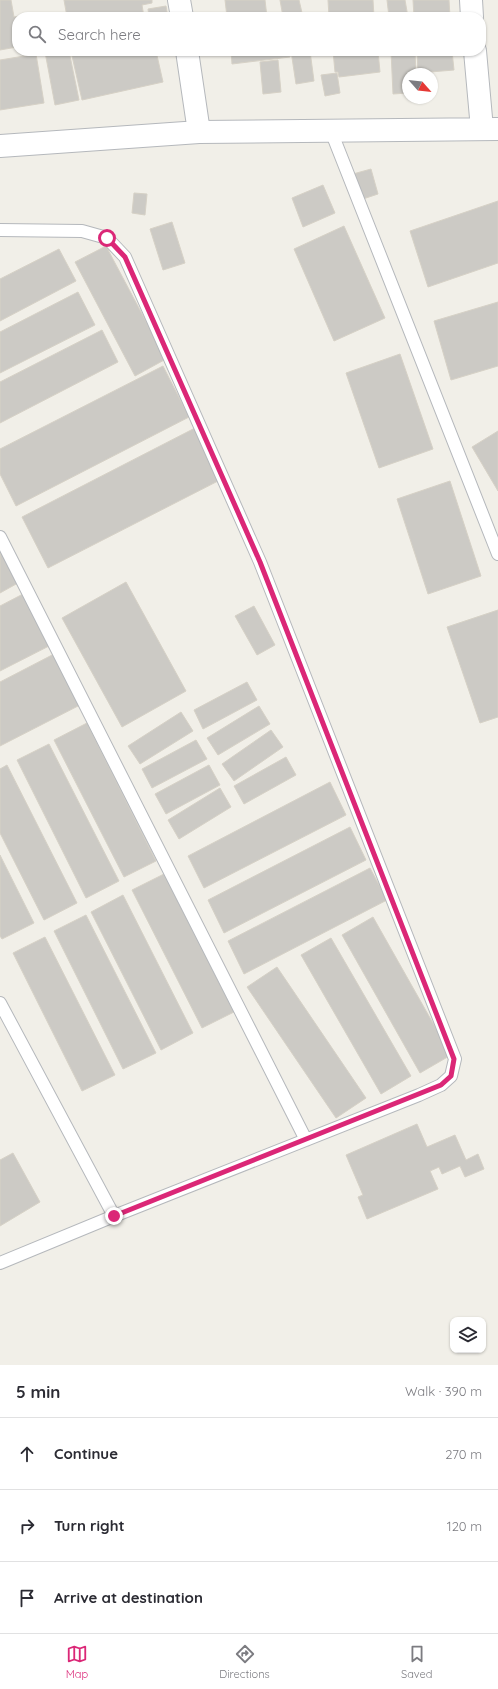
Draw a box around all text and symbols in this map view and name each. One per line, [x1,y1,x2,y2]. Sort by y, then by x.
search box [12,12,486,56]
icon: search [26,23,48,45]
text: Search here [58,25,141,44]
north arrow [402,68,438,104]
route start [98,229,116,247]
route end [105,1207,123,1225]
map controls [450,1317,486,1353]
button: layers [450,1317,486,1353]
text: 5 min [16,1381,60,1402]
text: Walk · 390 m [405,1383,482,1399]
icon: ahead [16,1443,38,1465]
text: Continue [54,1444,118,1463]
text: 270 m [445,1446,482,1462]
icon: right [16,1515,38,1537]
text: Turn right [54,1516,125,1535]
text: 120 m [447,1518,482,1534]
icon: arrive [16,1587,38,1609]
text: Arrive at destination [54,1588,203,1607]
tab: Map [66,1643,88,1681]
tab: Directions [219,1643,270,1681]
tab: Saved [401,1643,432,1681]

